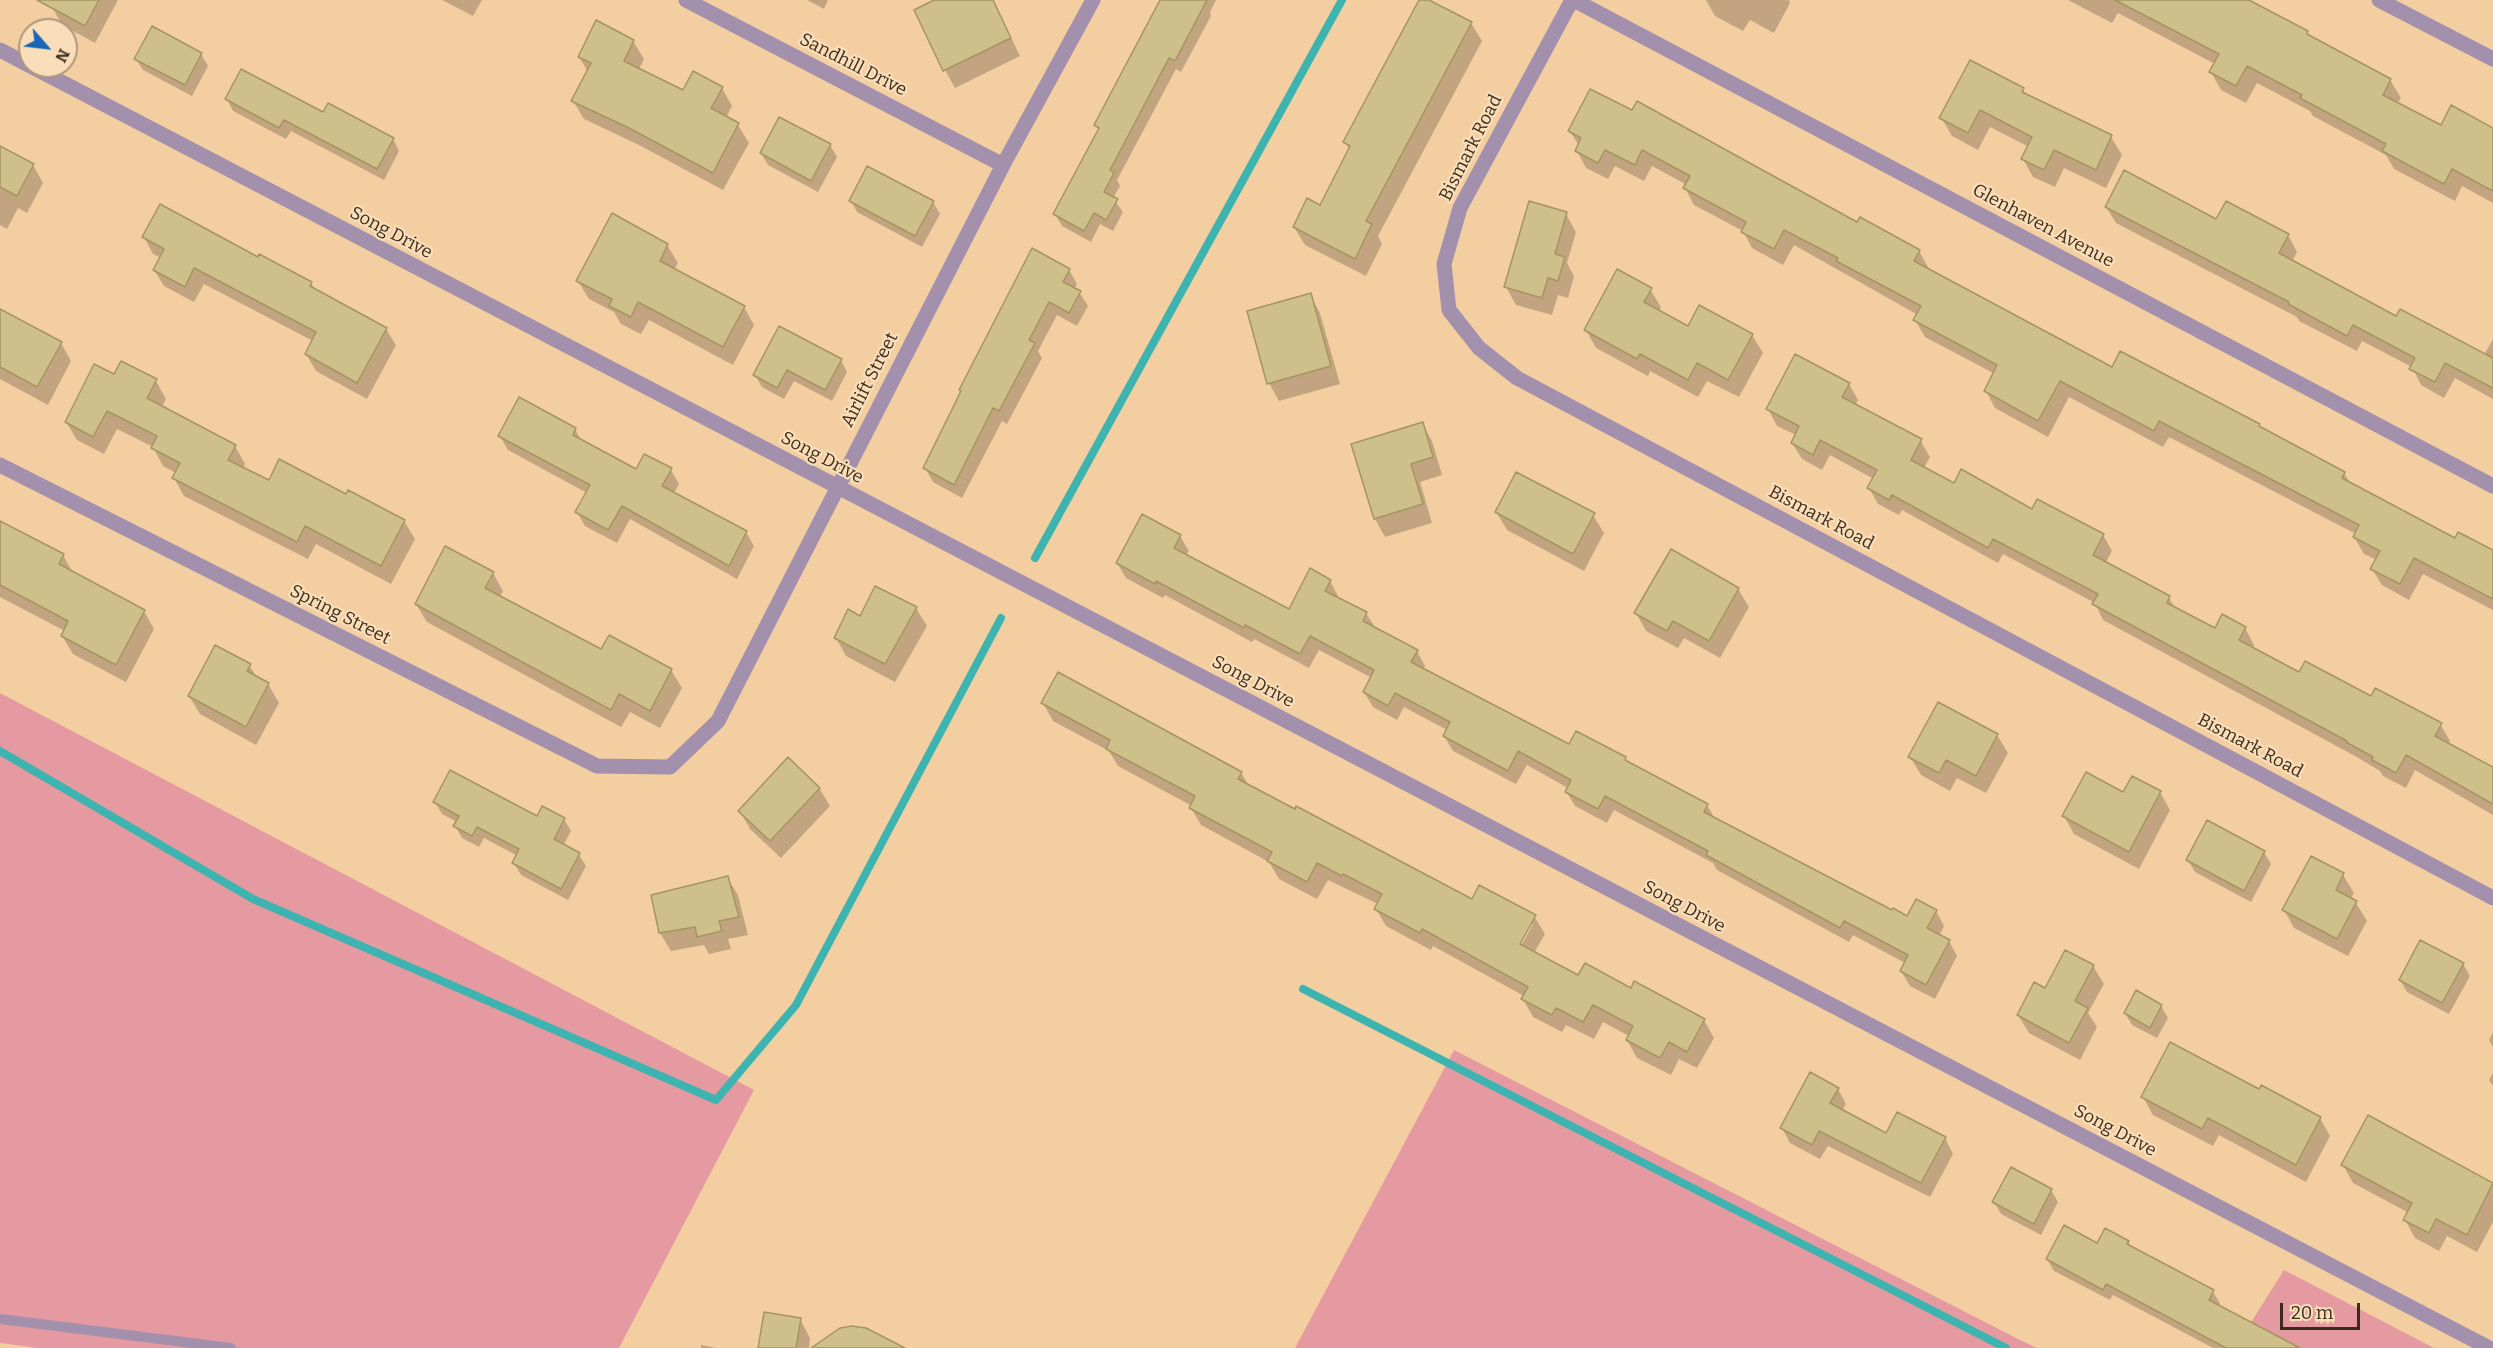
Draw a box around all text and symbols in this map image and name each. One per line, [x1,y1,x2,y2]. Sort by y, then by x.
north arrow [18,18,78,78]
street label: Sandhill Drive [796,29,910,101]
text: N [51,46,74,66]
street label: Bismark Road [1435,91,1507,205]
street label: Glenhaven Avenue [1968,180,2118,272]
street label: Song Drive [346,202,436,264]
street label: Airlift Street [837,329,903,431]
street label: Song Drive [777,427,867,489]
street label: Bismark Road [1765,481,1877,555]
street label: Spring Street [286,580,394,650]
street label: Song Drive [1208,651,1298,713]
street label: Bismark Road [2194,709,2306,783]
street label: Song Drive [1639,876,1729,938]
street label: Song Drive [2070,1100,2160,1162]
scale bar [2283,1291,2362,1329]
text: 20 m [2291,1302,2333,1324]

